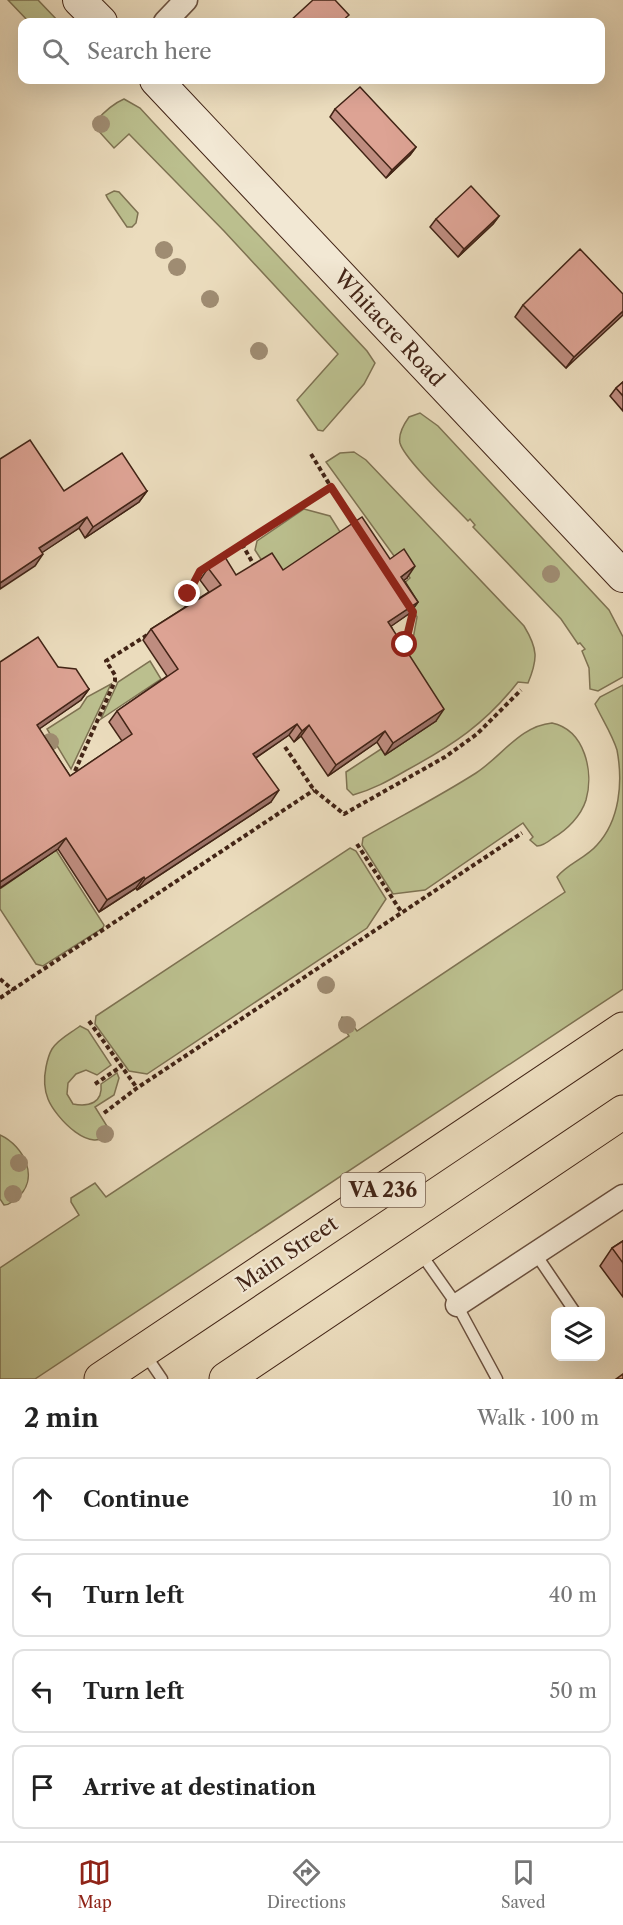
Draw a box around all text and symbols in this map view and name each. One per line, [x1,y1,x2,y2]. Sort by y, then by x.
search box [18,18,605,84]
icon: search [39,35,72,68]
text: Search here [87,38,212,65]
street label: Whitacre Road [328,263,450,391]
route end [174,580,200,606]
route start [391,631,417,657]
road number: VA 236 [341,1173,425,1207]
street label: Main Street [231,1210,343,1297]
map controls [551,1307,605,1361]
button: layers [551,1307,605,1361]
text: 2 min [24,1402,99,1434]
text: Walk · 100 m [477,1406,599,1430]
icon: ahead [26,1483,59,1516]
text: Continue [83,1486,189,1513]
text: 10 m [552,1487,597,1511]
icon: left [26,1579,59,1612]
text: Turn left [83,1582,184,1609]
text: 40 m [549,1583,597,1607]
icon: left [26,1675,59,1708]
text: Turn left [83,1678,184,1705]
text: 50 m [550,1679,597,1703]
icon: arrive [26,1771,59,1804]
text: Arrive at destination [83,1774,316,1801]
tab: Map [78,1856,112,1912]
tab: Directions [267,1856,346,1912]
tab: Saved [501,1856,545,1912]

